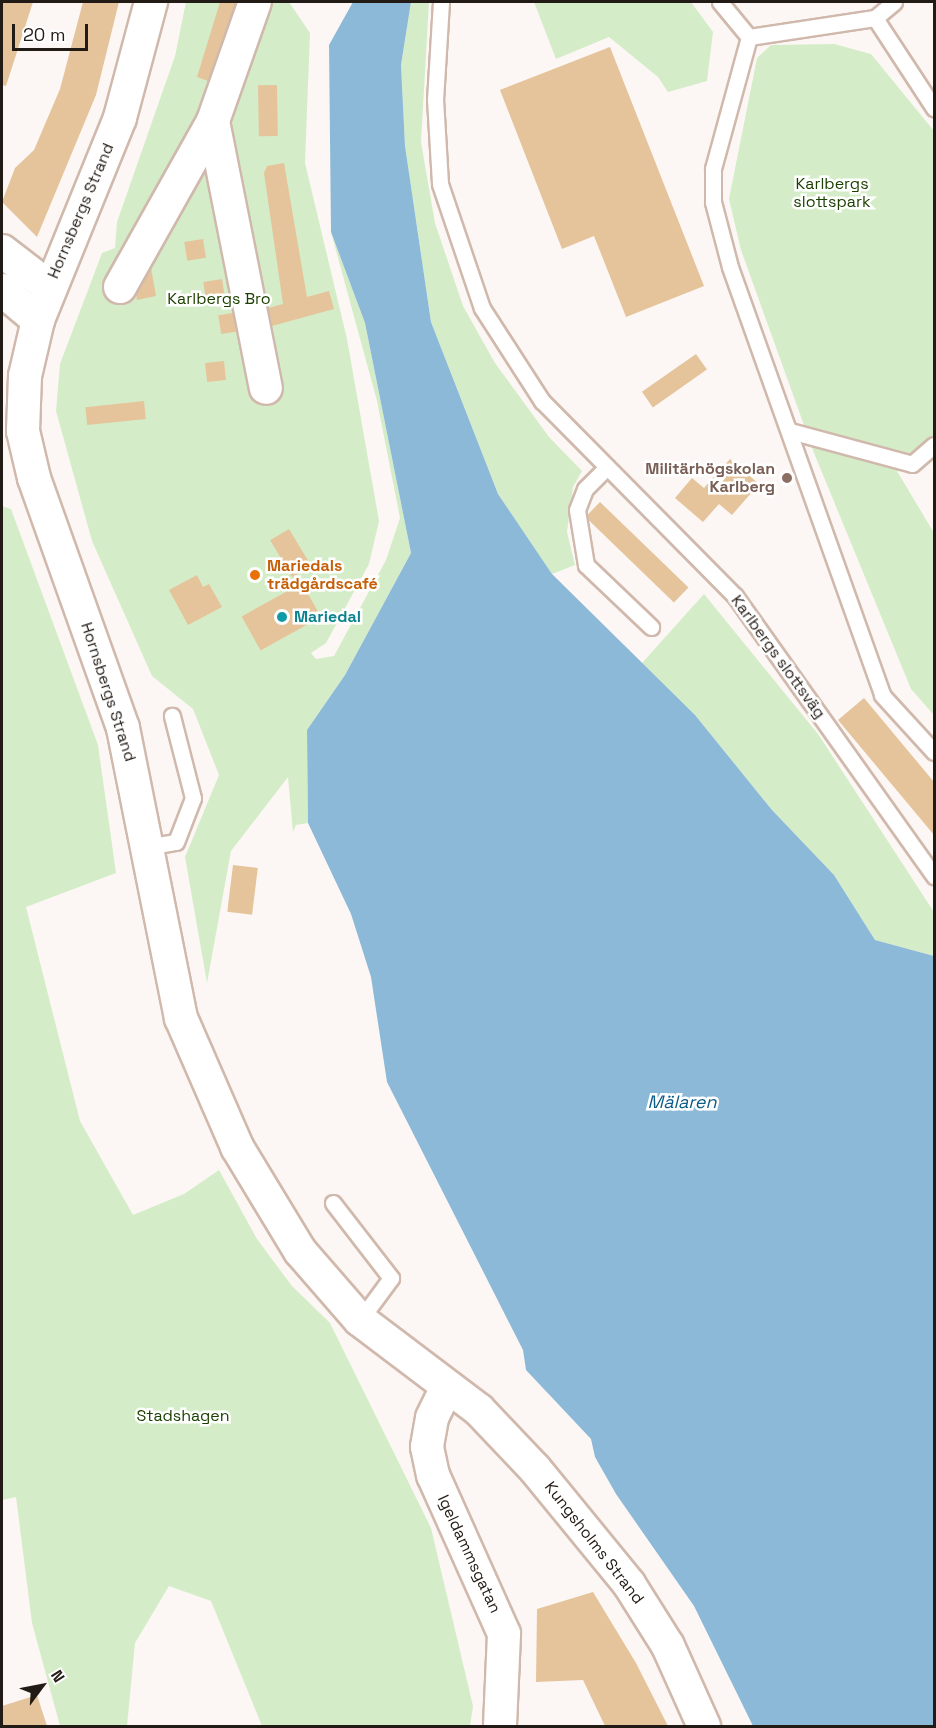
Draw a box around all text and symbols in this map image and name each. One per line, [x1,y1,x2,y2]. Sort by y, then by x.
scale bar [15,12,92,50]
text: 20 m [23,23,66,46]
street label: Hornsbergs Strand [44,140,118,282]
park label: Karlbergs slottspark [793,174,871,212]
park label: Karlbergs Bro [167,289,271,309]
place label: Militärhögskolan Karlberg [645,459,775,497]
marker: Militärhögskolan Karlberg [780,471,794,485]
place label: Mariedals trädgårdscafé [267,556,378,594]
marker: Mariedals trädgårdscafé [248,568,262,582]
street label: Karlbergs slottsväg [727,592,829,722]
place label: Mariedal [294,607,361,627]
marker: Mariedal [275,610,289,624]
street label: Hornsbergs Strand [76,620,140,764]
water label: Mälaren [648,1091,716,1113]
park label: Stadshagen [136,1406,230,1426]
street label: Kungsholms Strand [540,1478,648,1608]
street label: Igeldammsgatan [433,1492,505,1616]
north arrow [12,1656,72,1716]
text: N [46,1666,69,1686]

